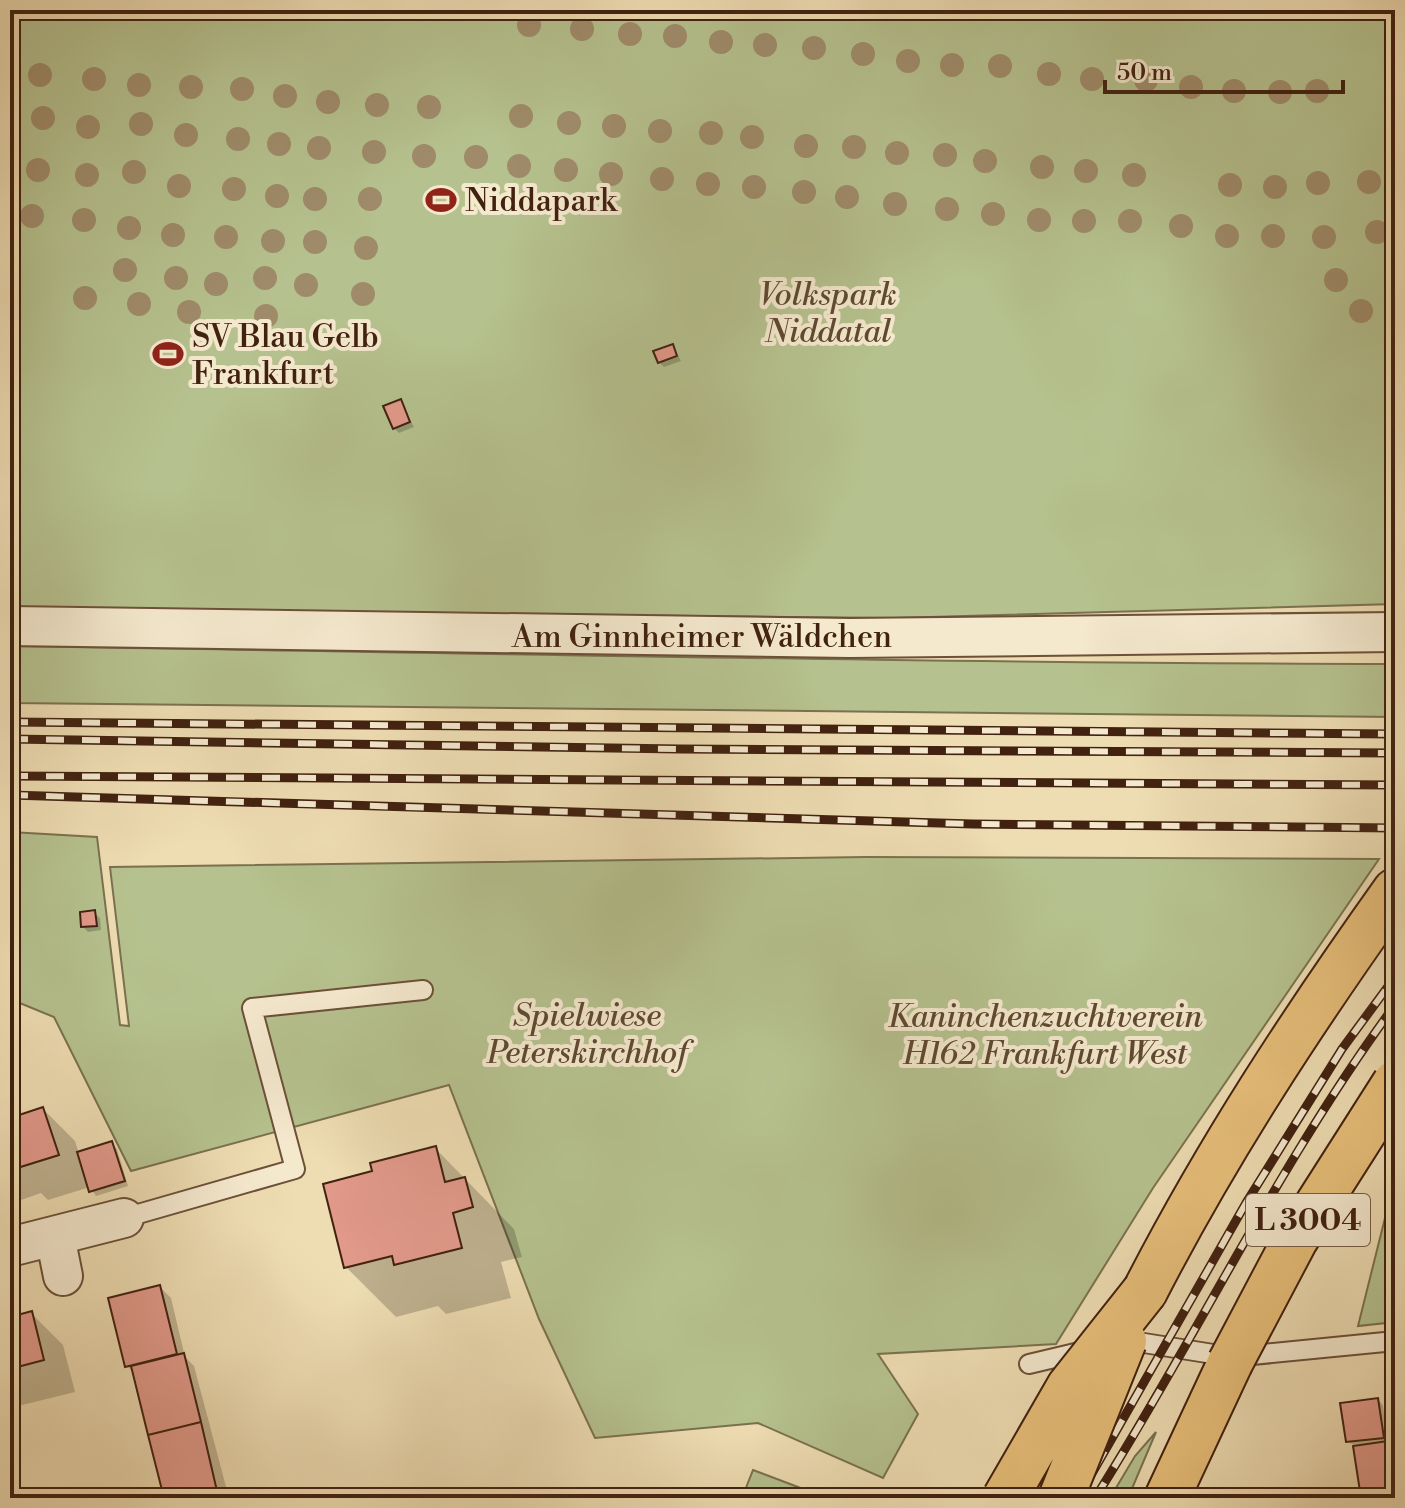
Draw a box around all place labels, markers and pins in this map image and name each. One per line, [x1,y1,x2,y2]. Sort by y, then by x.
place label: Niddapark [465,181,619,221]
sports icon: Niddapark [424,183,458,217]
place label: SV Blau Gelb Frankfurt [192,317,379,394]
sports icon: SV Blau Gelb Frankfurt [151,337,185,371]

